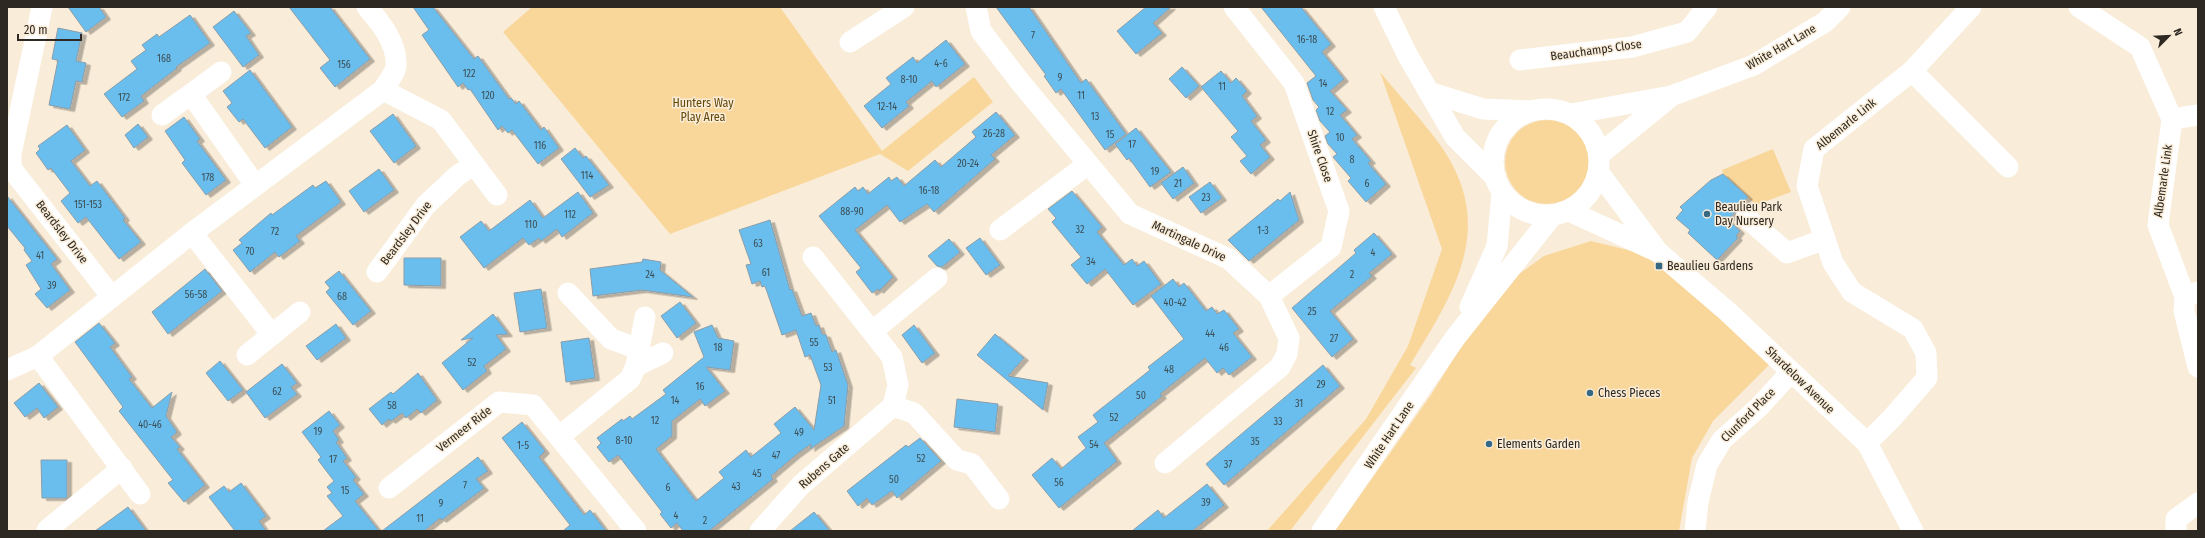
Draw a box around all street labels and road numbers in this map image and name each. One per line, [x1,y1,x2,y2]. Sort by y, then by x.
street label: White Hart Lane [1744,21,1818,73]
street label: Beauchamps Close [1550,37,1643,63]
street label: Albemarle Link [1813,95,1879,152]
street label: Shire Close [1305,128,1335,184]
street label: Albemarle Link [2151,143,2175,218]
street label: Beardsley Drive [33,198,91,266]
street label: Beardsley Drive [377,198,435,268]
street label: Martingale Drive [1150,218,1228,264]
street label: Shardelow Avenue [1763,344,1837,417]
street label: Clunford Place [1718,385,1778,445]
street label: White Hart Lane [1361,399,1417,471]
street label: Vermeer Ride [434,403,494,455]
street label: Rubens Gate [796,440,852,492]

